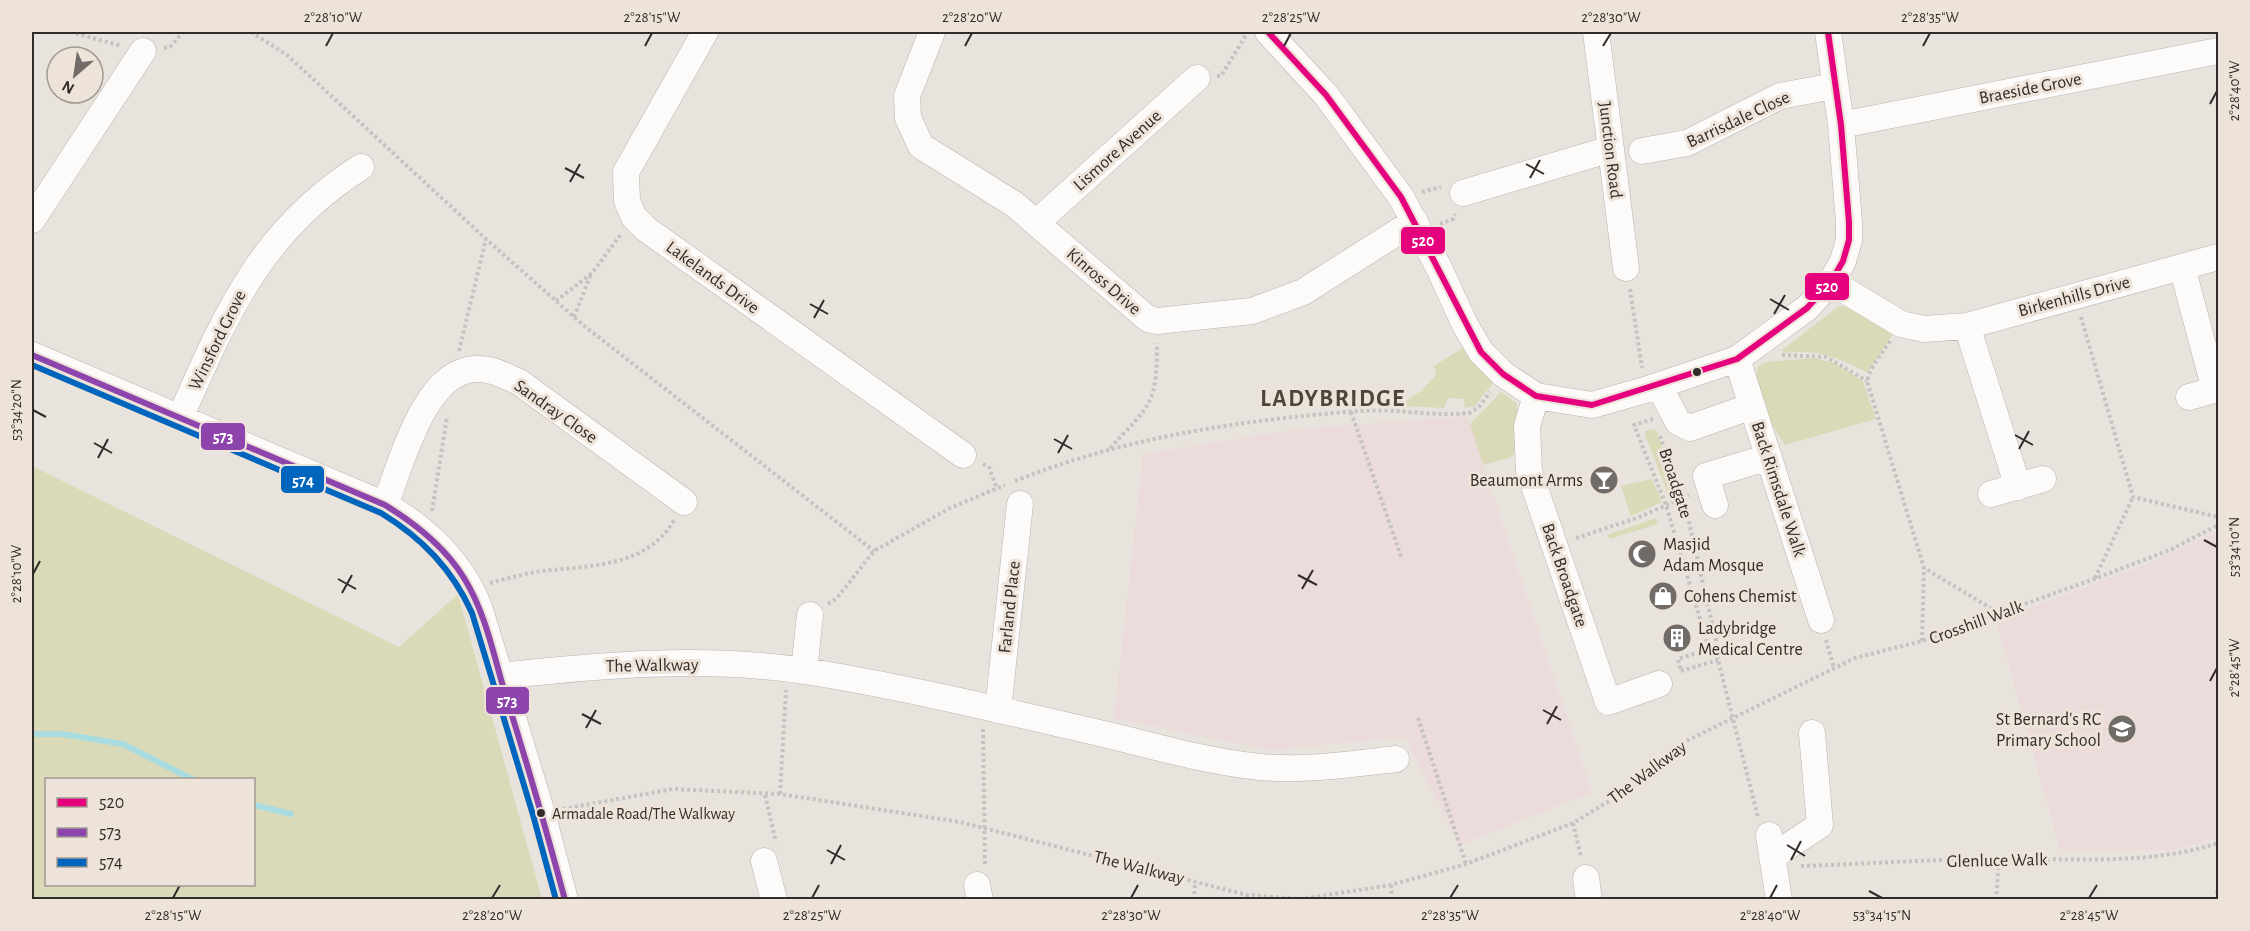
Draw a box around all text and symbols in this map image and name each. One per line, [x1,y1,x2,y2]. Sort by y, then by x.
text: 2°28'10"W [304,10,363,25]
text: 2°28'15"W [624,10,681,25]
text: 2°28'20"W [942,10,1003,25]
text: 2°28'25"W [1262,10,1321,25]
text: 2°28'30"W [1581,10,1641,25]
text: 2°28'35"W [1901,10,1960,25]
north arrow [45,45,105,105]
text: 2°28'40"W [2227,60,2242,121]
street label: Braeside Grove [1978,70,2083,108]
text: N [59,78,77,97]
street label: Barrisdale Close [1684,88,1793,152]
street label: Junction Road [1595,101,1625,200]
street label: Lismore Avenue [1070,107,1165,195]
line badge: 520 [1400,226,1446,255]
text: 520 [1412,233,1434,249]
street label: Lakelands Drive [663,238,762,318]
street label: Kinross Drive [1063,245,1144,319]
line badge: 520 [1804,272,1850,301]
street label: Birkenhills Drive [2016,273,2132,321]
text: 520 [1816,279,1838,295]
street label: Winsford Grove [186,288,250,393]
unlabelled marker [1691,366,1703,378]
street label: Sandray Close [511,377,600,447]
text: 53°34'20"N [9,379,24,441]
district label: LADYBRIDGE [1260,387,1406,411]
street label: Back Rimsdale Walk [1748,420,1809,560]
line badge: 573 [200,422,246,451]
text: 573 [213,429,233,445]
street label: Broadgate [1655,446,1695,521]
bar icon: Beaumont Arms [1588,464,1620,496]
line badge: 574 [280,465,325,494]
place label: Beaumont Arms [1470,472,1583,490]
text: 574 [292,473,314,489]
text: 53°34'10"N [2227,517,2242,577]
street label: Back Broadgate [1538,521,1590,630]
place label: Masjid Adam Mosque [1663,536,1764,575]
mosque icon: Masjid Adam Mosque [1626,538,1658,570]
text: 2°28'10"W [9,544,24,603]
street label: Farland Place [996,560,1024,654]
shop icon: Cohens Chemist [1647,580,1679,612]
place label: Cohens Chemist [1684,588,1797,606]
street label: Crosshill Walk [1927,597,2026,648]
place label: Ladybridge Medical Centre [1698,620,1803,659]
building icon: Ladybridge Medical Centre [1661,622,1693,654]
text: 2°28'45"W [2227,638,2242,697]
street label: The Walkway [605,656,699,676]
line badge: 573 [485,686,530,715]
text: 573 [497,693,517,709]
place label: St Bernard's RC Primary School [1996,711,2101,750]
school or university icon: St Bernard's RC Primary School [2106,713,2138,745]
street label: The Walkway [1605,737,1690,808]
legend [45,778,255,886]
text: 520 [99,794,124,812]
place label: Armadale Road/The Walkway [552,806,735,823]
marker: Armadale Road/The Walkway [535,807,547,819]
text: 573 [99,824,121,842]
street label: The Walkway [1091,848,1186,888]
street label: Glenluce Walk [1947,851,2048,871]
text: 574 [99,854,123,872]
text: 2°28'15"W [145,908,202,923]
text: 2°28'20"W [462,908,523,923]
text: 2°28'25"W [783,908,842,923]
text: 2°28'30"W [1101,908,1161,923]
text: 2°28'35"W [1421,908,1480,923]
text: 2°28'40"W [1740,908,1801,923]
text: 53°34'15"N [1853,908,1911,923]
text: 2°28'45"W [2060,908,2119,923]

